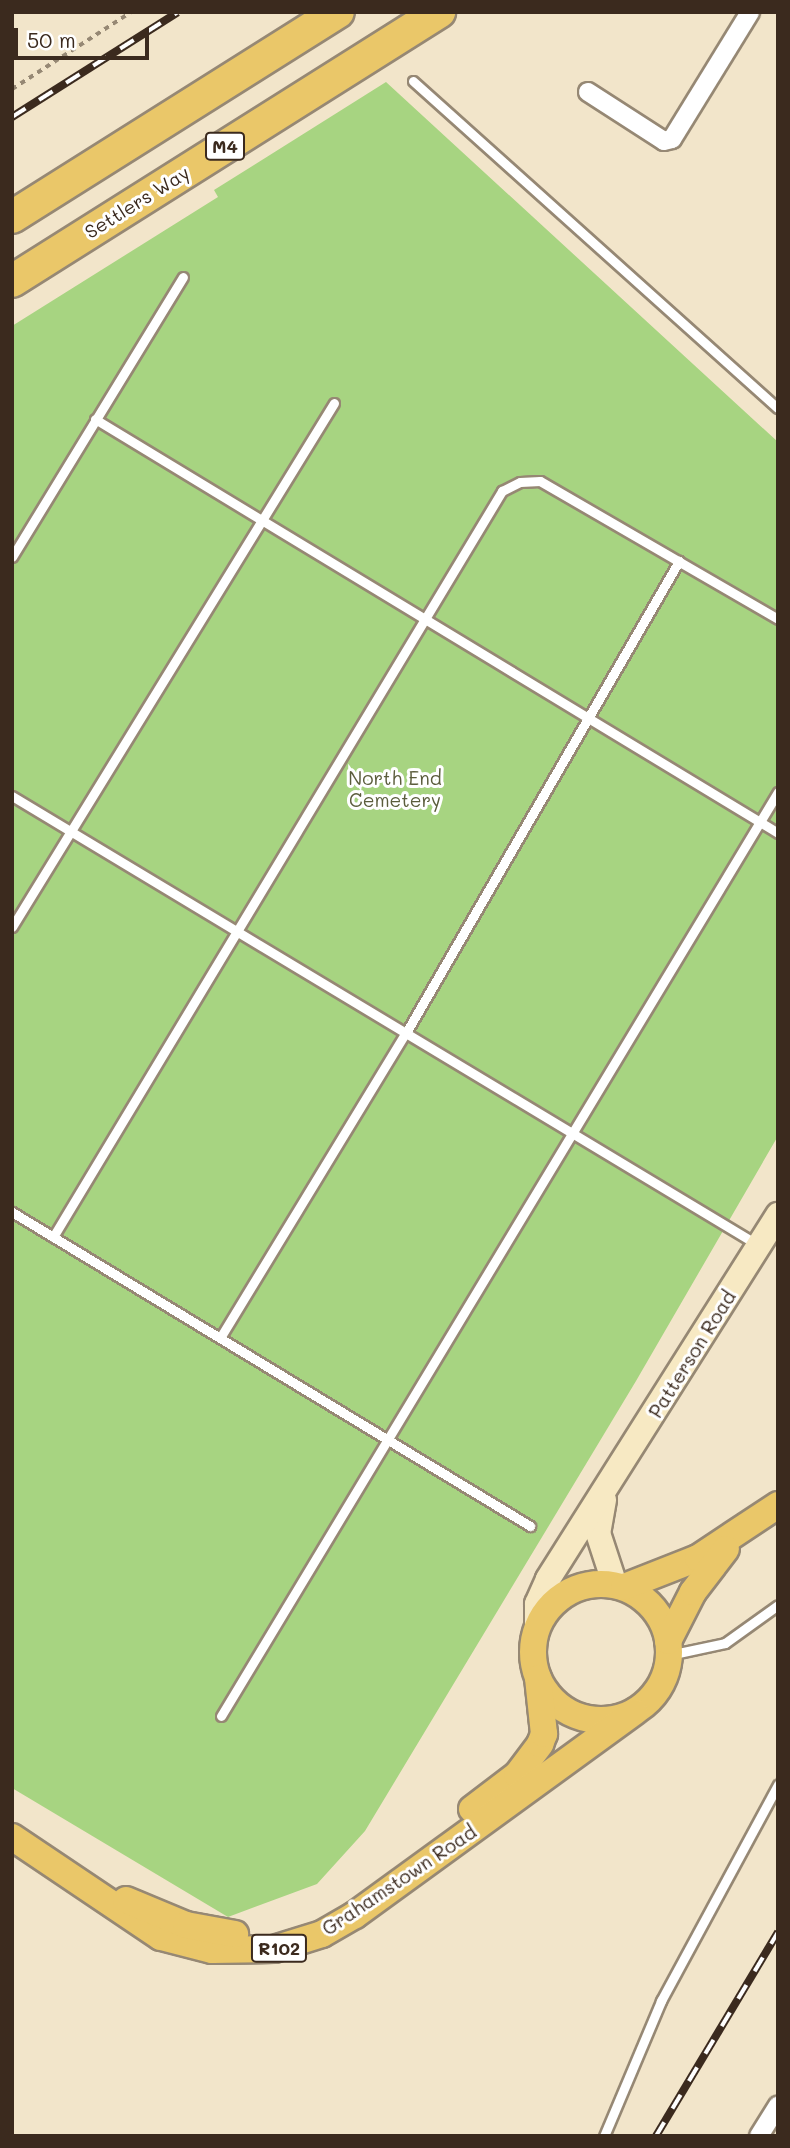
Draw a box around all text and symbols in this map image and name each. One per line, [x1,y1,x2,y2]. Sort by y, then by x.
scale bar [18,14,152,58]
text: 50 m [27,26,76,53]
road number: M4 [204,132,246,160]
street label: Settlers Way [81,161,193,243]
park label: North End Cemetery [348,767,442,811]
street label: Patterson Road [644,1286,740,1422]
street label: Grahamstown Road [318,1820,480,1940]
road number: R102 [249,1934,309,1962]

